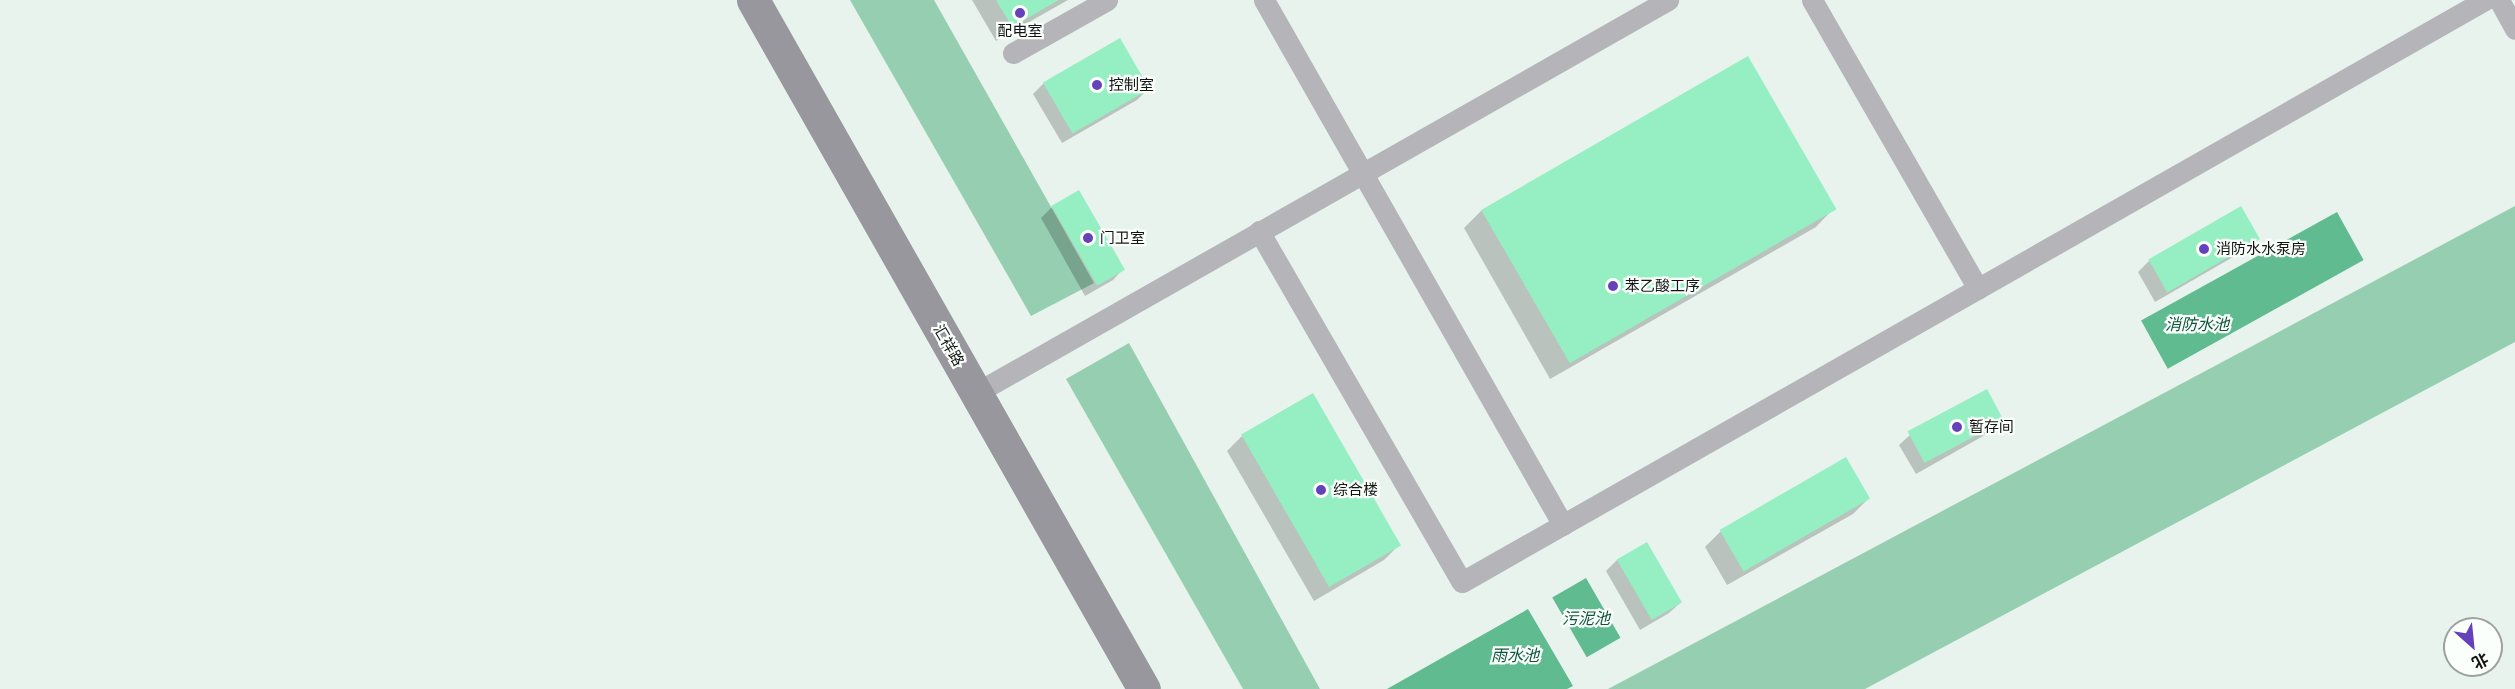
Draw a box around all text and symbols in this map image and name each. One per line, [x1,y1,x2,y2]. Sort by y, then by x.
marker: 配电室 [1013,6,1027,20]
place label: 配电室 [998,22,1042,40]
place label: 控制室 [1109,76,1154,94]
marker: 控制室 [1090,78,1104,92]
place label: 门卫室 [1100,229,1145,247]
marker: 门卫室 [1081,231,1095,245]
place label: 消防水水泵房 [2216,240,2306,258]
marker: 消防水水泵房 [2197,242,2211,256]
place label: 苯乙酸工序 [1625,277,1700,295]
marker: 苯乙酸工序 [1606,279,1620,293]
water label: 消防水池 [2165,314,2229,334]
street label: 汇祥路 [930,321,968,369]
place label: 暂存间 [1969,418,2014,436]
marker: 暂存间 [1950,420,1964,434]
place label: 综合楼 [1333,481,1378,499]
marker: 综合楼 [1314,483,1328,497]
water label: 污泥池 [1562,608,1610,628]
north arrow [2443,617,2503,677]
water label: 雨水池 [1491,645,1539,665]
text: 北 [2469,649,2492,674]

